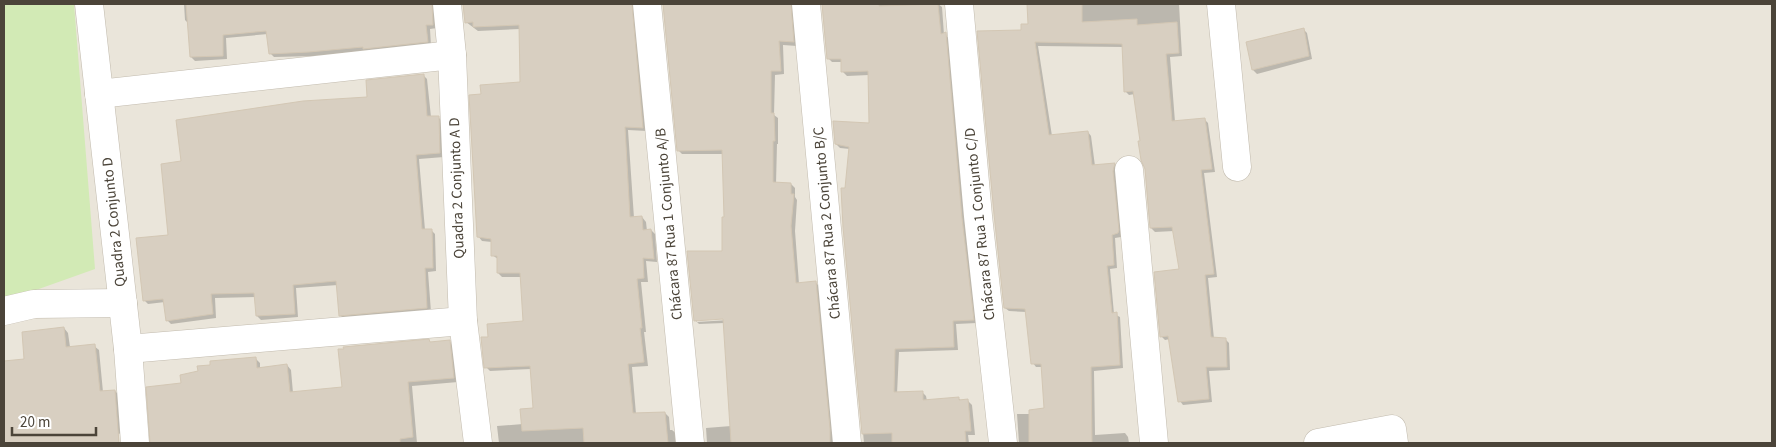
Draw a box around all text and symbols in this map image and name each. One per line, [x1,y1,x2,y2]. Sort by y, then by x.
street label: Quadra 2 Conjunto A D [444,117,470,259]
street label: Chácara 87 Rua 2 Conjunto B/C [808,126,846,320]
street label: Chácara 87 Rua 1 Conjunto A/B [650,127,688,321]
street label: Chácara 87 Rua 1 Conjunto C/D [959,127,1001,321]
street label: Quadra 2 Conjunto D [97,156,131,288]
scale bar [12,404,96,436]
text: 20 m [20,412,50,433]

